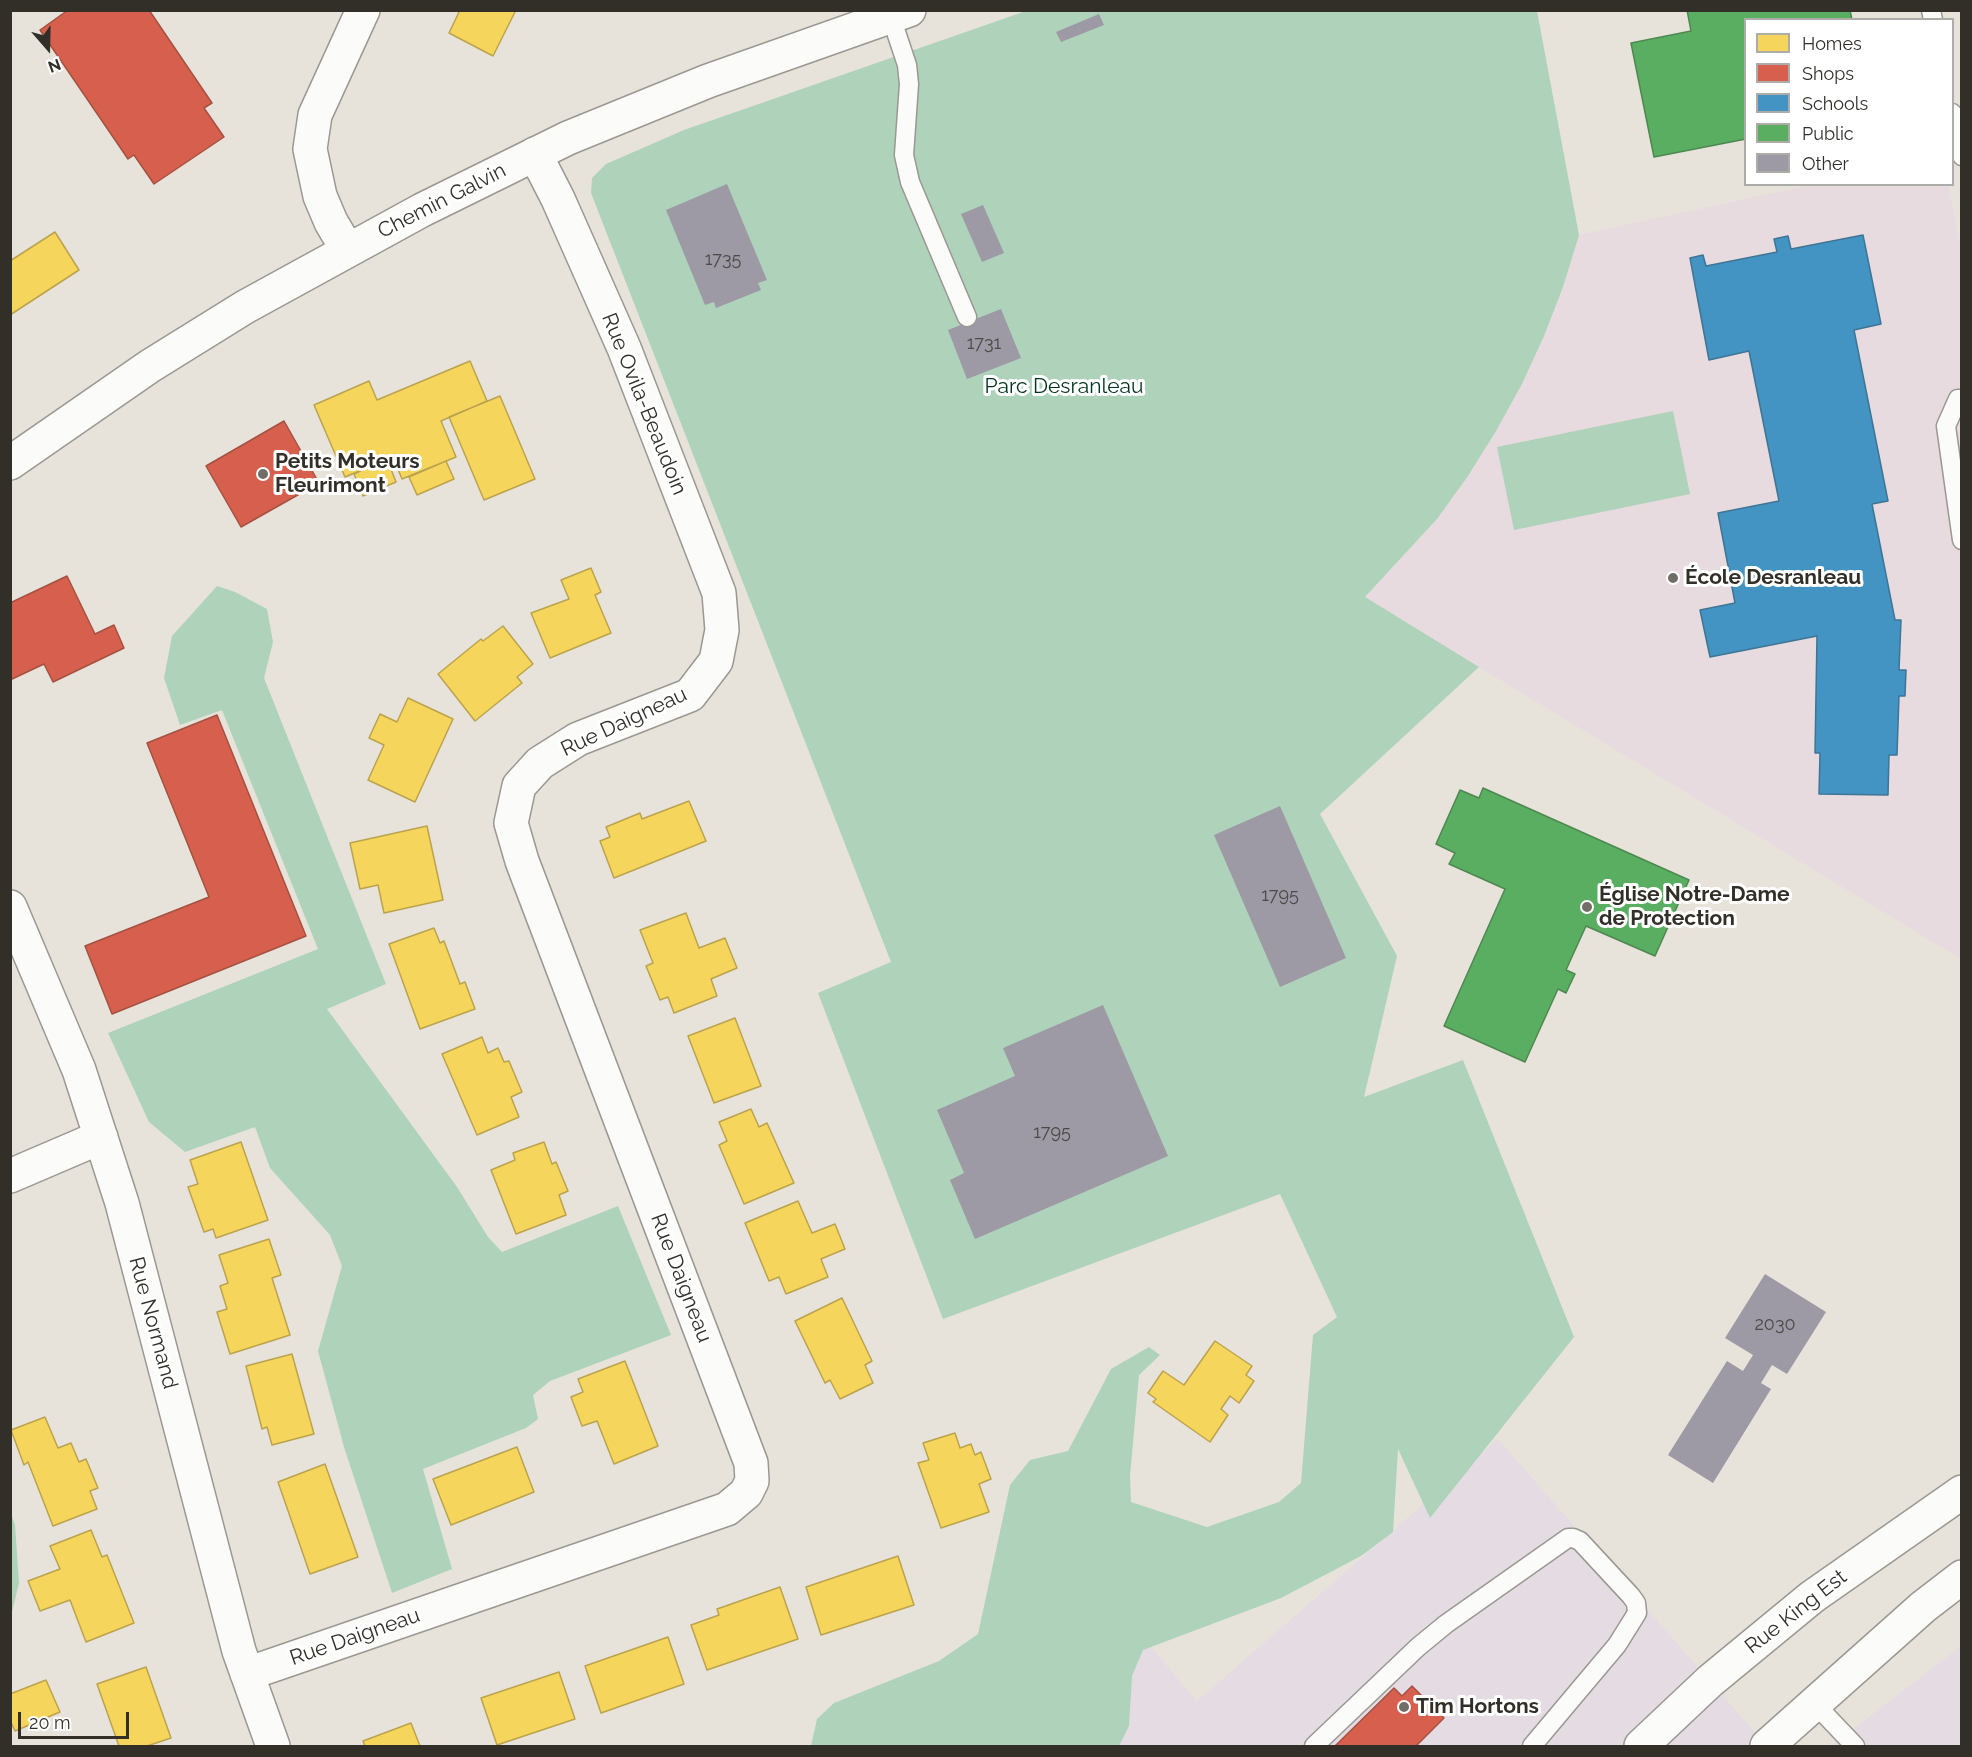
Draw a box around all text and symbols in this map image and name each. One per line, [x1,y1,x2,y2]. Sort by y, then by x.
north arrow [18,18,78,78]
legend [1744,18,1954,186]
text: Homes [1802,33,1862,54]
text: N [45,54,63,76]
text: Shops [1802,63,1854,84]
text: Schools [1802,93,1868,114]
text: Public [1802,123,1854,144]
text: Other [1802,153,1849,174]
street label: Chemin Galvin [374,158,510,244]
house number: 1735 [705,249,741,271]
street label: Rue Ovila-Beaudoin [596,309,692,499]
house number: 1731 [967,333,1001,355]
park label: Parc Desranleau [985,374,1143,400]
place label: Petits Moteurs Fleurimont [275,449,420,499]
marker: Petits Moteurs Fleurimont [256,467,270,481]
place label: École Desranleau [1685,565,1861,591]
marker: École Desranleau [1666,571,1680,585]
street label: Rue Daigneau [557,682,691,762]
place label: Église Notre-Dame de Protection [1599,882,1790,932]
house number: 1795 [1261,885,1299,907]
marker: Église Notre-Dame de Protection [1580,900,1594,914]
house number: 1795 [1033,1122,1071,1144]
street label: Rue Daigneau [645,1210,717,1346]
street label: Rue Normand [123,1254,183,1392]
house number: 2030 [1754,1314,1796,1336]
street label: Rue King Est [1740,1564,1852,1660]
street label: Rue Daigneau [287,1603,423,1671]
place label: Tim Hortons [1416,1694,1539,1720]
scale bar [21,1700,132,1738]
marker: Tim Hortons [1397,1700,1411,1714]
text: 20 m [29,1712,71,1733]

